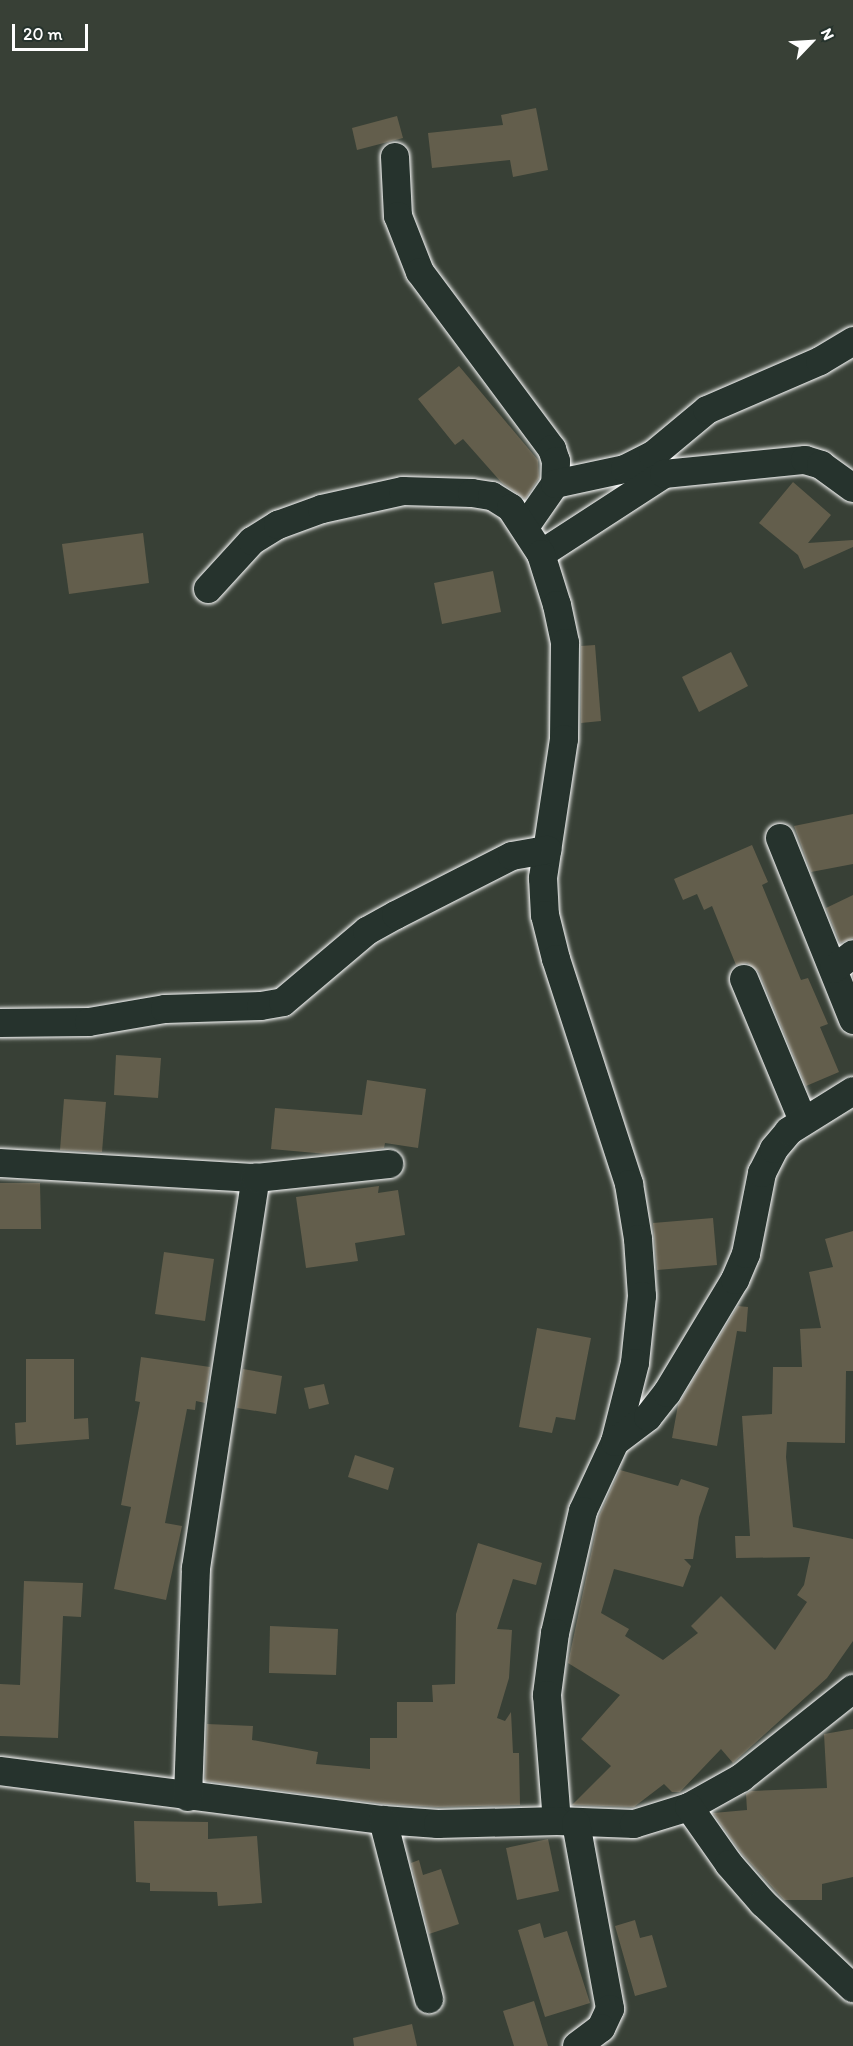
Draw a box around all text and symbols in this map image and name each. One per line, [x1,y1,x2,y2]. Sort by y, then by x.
scale bar [15,12,92,50]
north arrow [781,12,841,72]
text: 20 m [23,23,63,45]
text: N [817,25,839,43]

